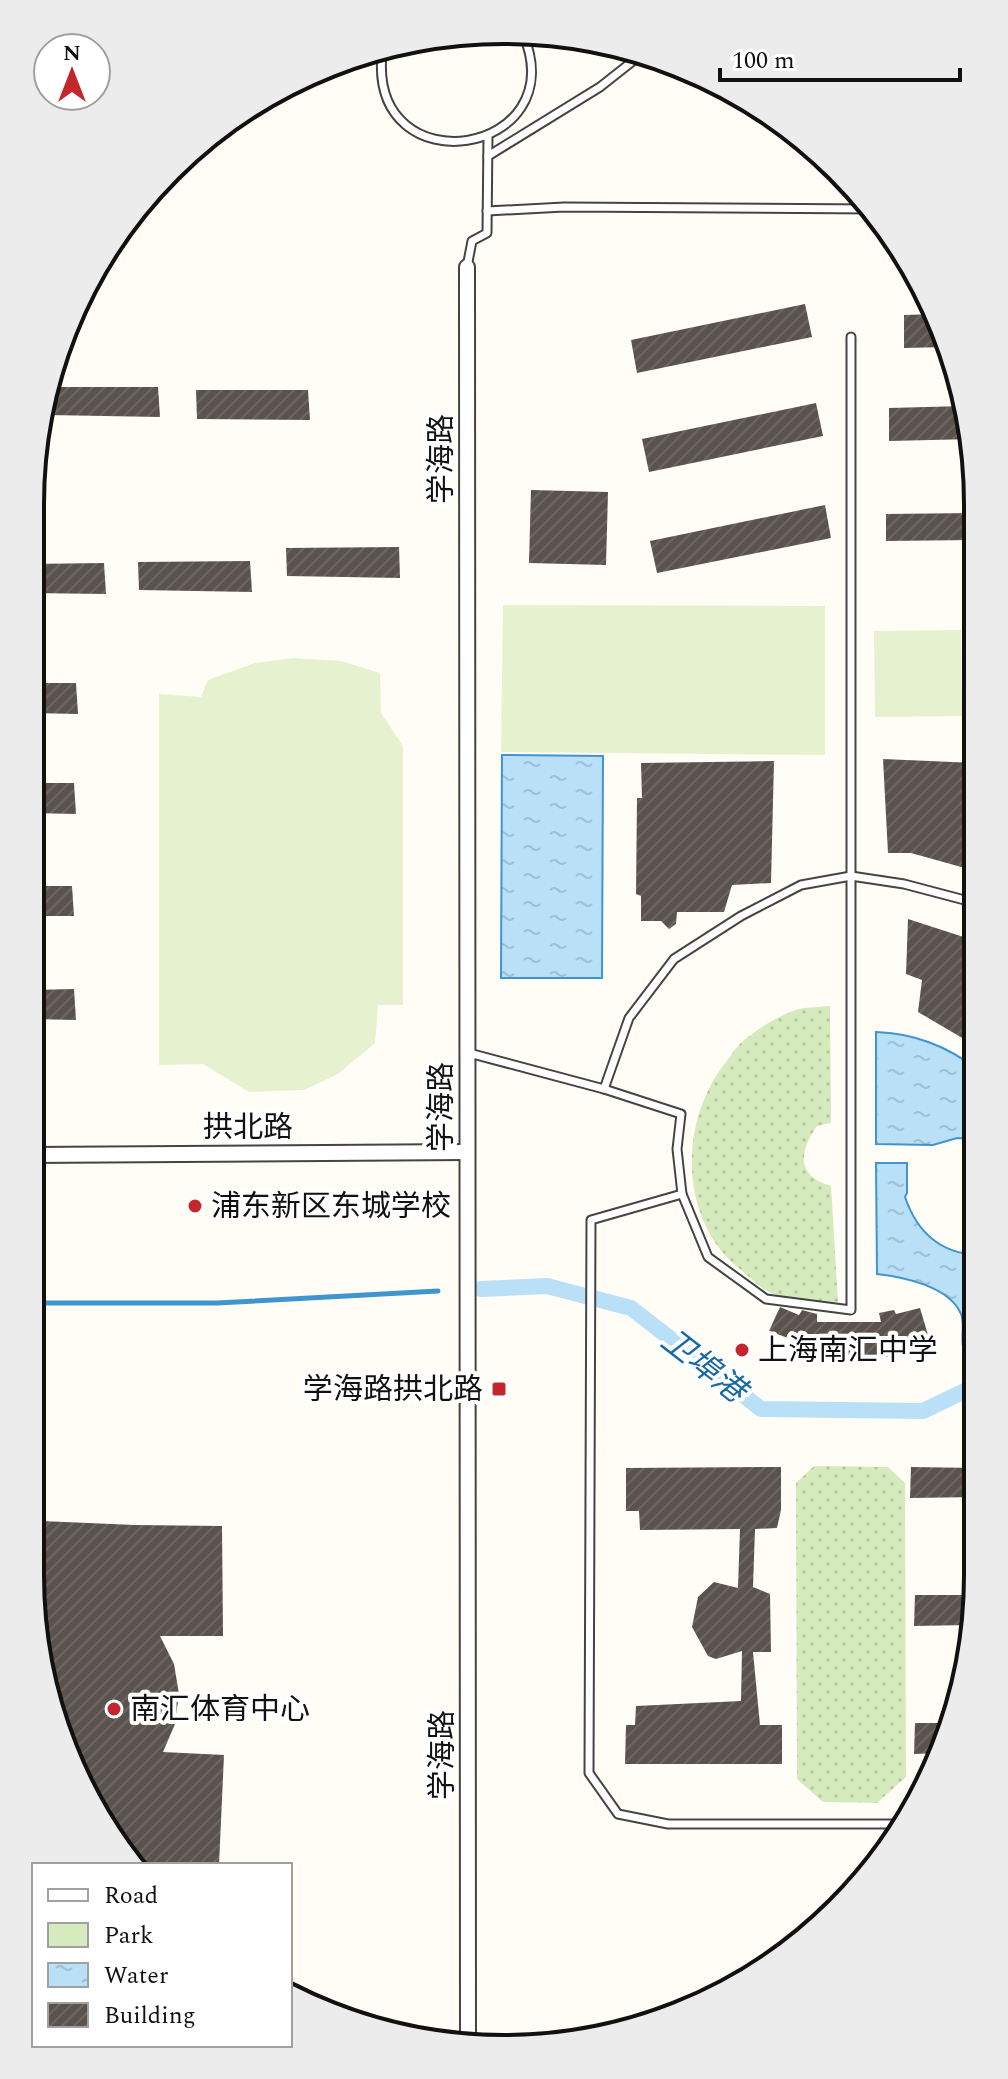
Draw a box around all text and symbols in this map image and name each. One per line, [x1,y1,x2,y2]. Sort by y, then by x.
north arrow [32,32,112,112]
scale bar [720,32,960,82]
text: N [63,37,81,70]
text: 100 m [732,43,795,79]
street label: 学海路 [419,414,465,504]
street label: 学海路 [419,1062,465,1152]
street label: 拱北路 [203,1105,293,1151]
place label: 浦东新区东城学校 [211,1184,451,1230]
marker: 浦东新区东城学校 [186,1197,204,1215]
water label: 卫埠港 [650,1317,759,1417]
place label: 上海南汇中学 [758,1328,938,1374]
marker: 上海南汇中学 [733,1341,751,1359]
place label: 学海路拱北路 [303,1367,483,1413]
marker: 学海路拱北路 [490,1380,508,1398]
place label: 南汇体育中心 [130,1687,310,1733]
marker: 南汇体育中心 [105,1700,123,1718]
street label: 学海路 [420,1710,466,1800]
legend [32,1863,292,2047]
text: Road [104,1878,158,1914]
text: Park [104,1918,154,1954]
text: Water [104,1958,168,1994]
text: Building [104,1998,196,2034]

